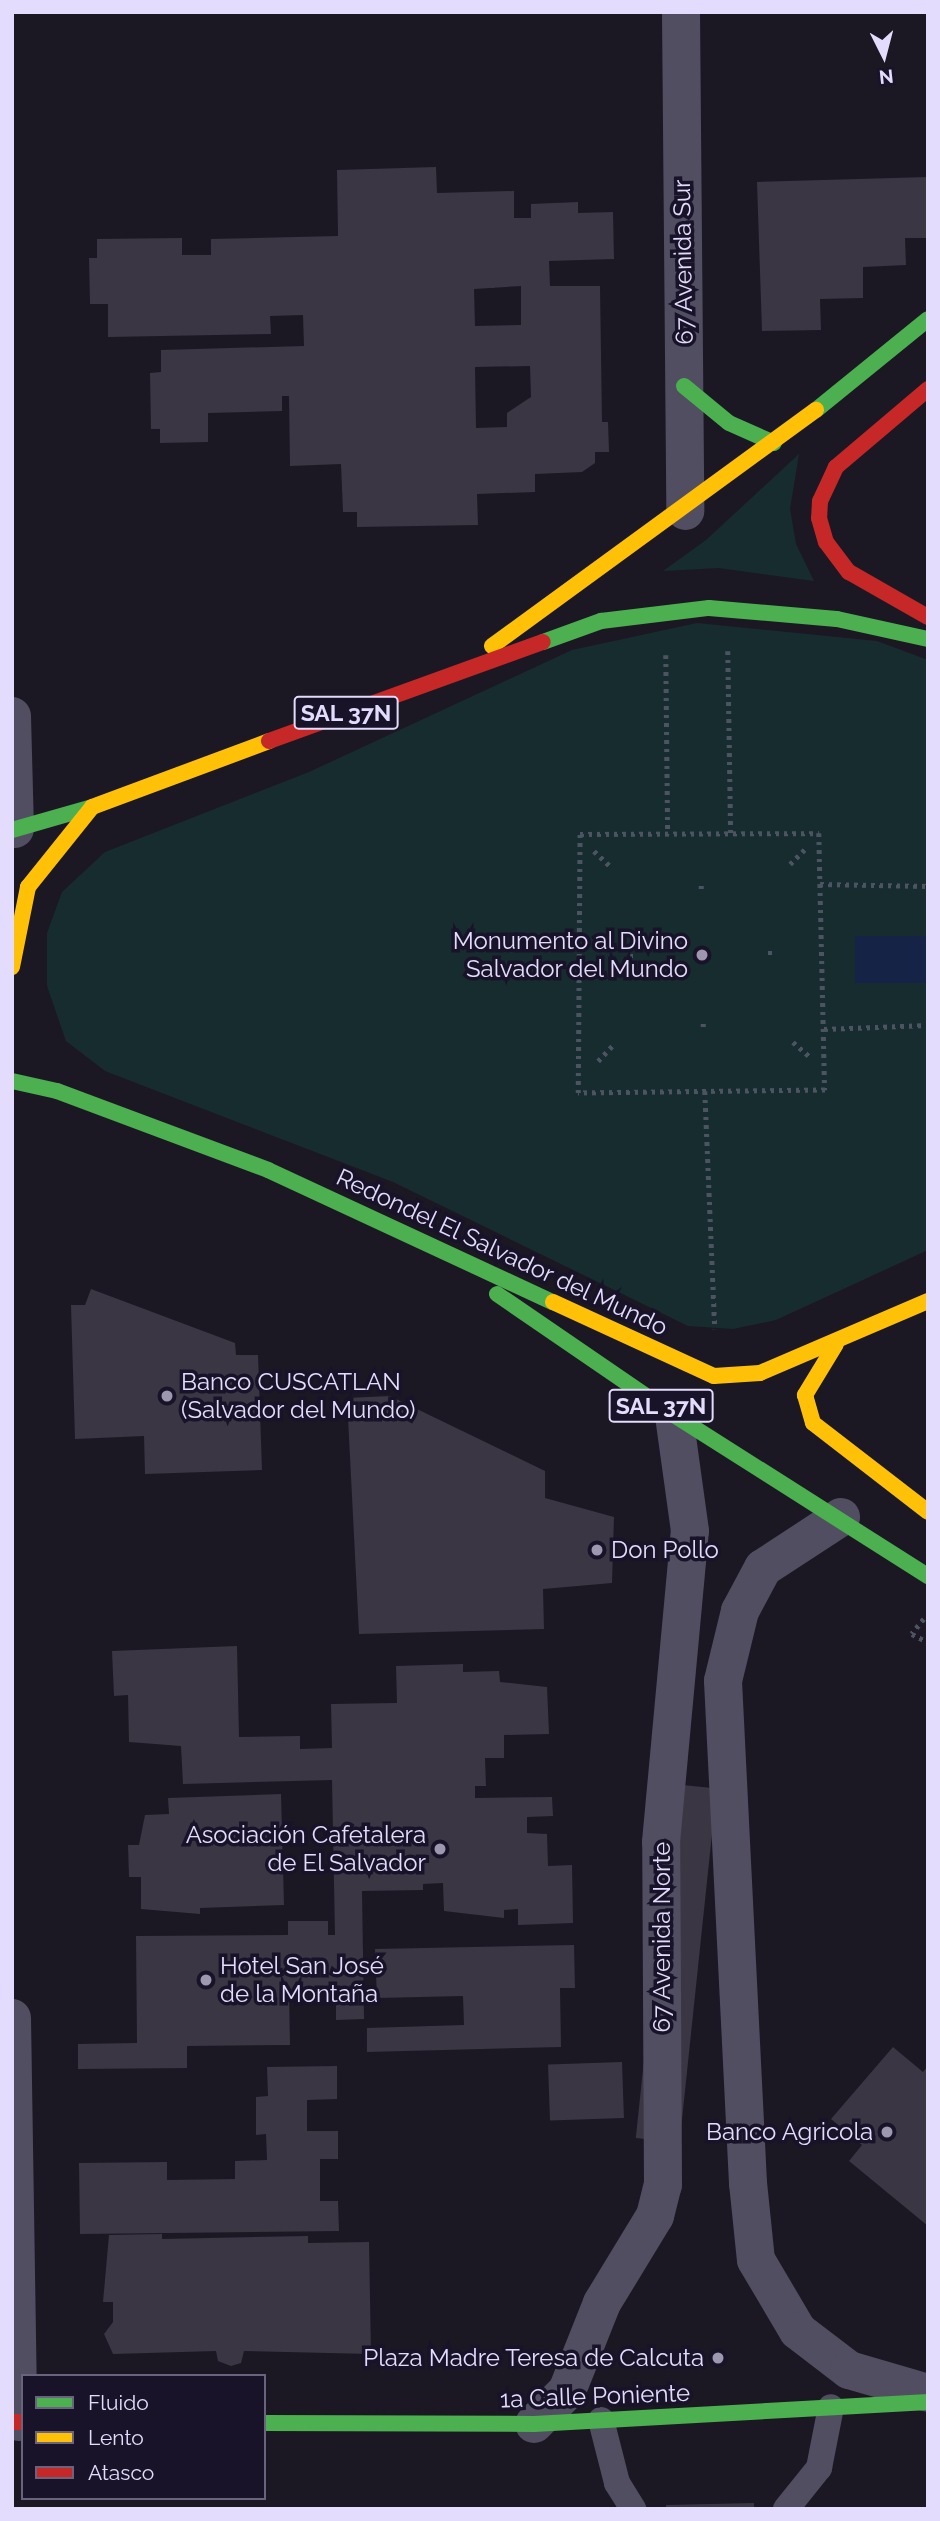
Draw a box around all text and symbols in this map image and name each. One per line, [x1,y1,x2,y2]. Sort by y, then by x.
north arrow [849,21,919,91]
text: N [878,65,895,89]
street label: 67 Avenida Sur [667,179,699,345]
road number: SAL 37N [292,694,400,733]
place label: Monumento al Divino Salvador del Mundo [452,927,688,983]
marker: Monumento al Divino Salvador del Mundo [694,947,710,963]
street label: Redondel El Salvador del Mundo [331,1162,673,1342]
place label: Banco CUSCATLAN (Salvador del Mundo) [181,1368,417,1424]
road number: SAL 37N [607,1386,715,1426]
marker: Banco CUSCATLAN (Salvador del Mundo) [159,1388,175,1404]
place label: Don Pollo [611,1536,719,1564]
marker: Don Pollo [589,1542,605,1558]
place label: Asociación Cafetalera de El Salvador [186,1821,426,1877]
marker: Asociación Cafetalera de El Salvador [432,1841,448,1857]
street label: 67 Avenida Norte [648,1841,676,2033]
place label: Hotel San José de la Montaña [220,1952,385,2008]
marker: Hotel San José de la Montaña [198,1972,214,1988]
place label: Banco Agricola [705,2118,873,2146]
marker: Banco Agricola [879,2124,895,2140]
place label: Plaza Madre Teresa de Calcuta [363,2344,704,2372]
marker: Plaza Madre Teresa de Calcuta [710,2350,726,2366]
legend [21,2374,266,2500]
street label: 1a Calle Poniente [499,2378,691,2414]
text: Fluido [88,2390,149,2415]
text: Lento [88,2425,144,2450]
text: Atasco [88,2460,154,2485]

